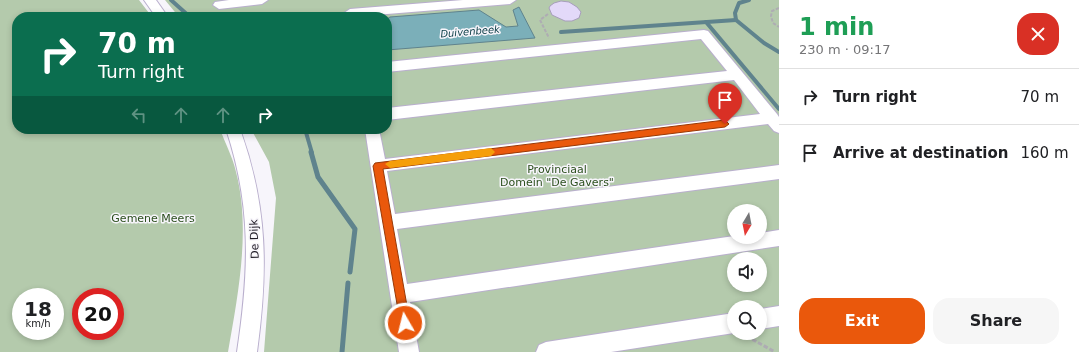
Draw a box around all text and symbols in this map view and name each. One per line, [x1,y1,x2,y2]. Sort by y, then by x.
text: 1 min [799,13,874,41]
button: close [1017,13,1059,55]
water label: Duivenbeek [440,23,501,40]
text: 70 m [98,27,176,60]
icon: right [32,28,84,80]
text: 230 m · 09:17 [799,42,890,57]
text: Turn right [98,61,184,82]
pin [708,83,742,124]
icon: right [799,86,821,108]
text: Turn right [833,88,917,106]
text: 70 m [1021,88,1059,106]
icon: arrive [714,89,736,111]
icon: left [128,104,150,126]
icon: ahead [170,104,192,126]
icon: ahead [212,104,234,126]
icon: right [254,104,276,126]
icon: arrive [799,142,821,164]
text: Arrive at destination [833,144,1008,162]
text: 160 m [1020,144,1069,162]
park label: Provinciaal Domein "De Gavers" [500,163,614,189]
north arrow [727,204,767,244]
map controls [727,204,767,340]
park label: Gemene Meers [111,212,195,225]
street label: De Dijk [247,218,262,259]
button: sound [727,252,767,292]
speed limit sign: 20 [72,288,124,340]
text: 18 [24,297,52,321]
button: Exit [799,298,925,344]
button: Share [933,298,1059,344]
button: search [727,300,767,340]
position arrow [384,302,426,344]
text: km/h [25,318,51,329]

